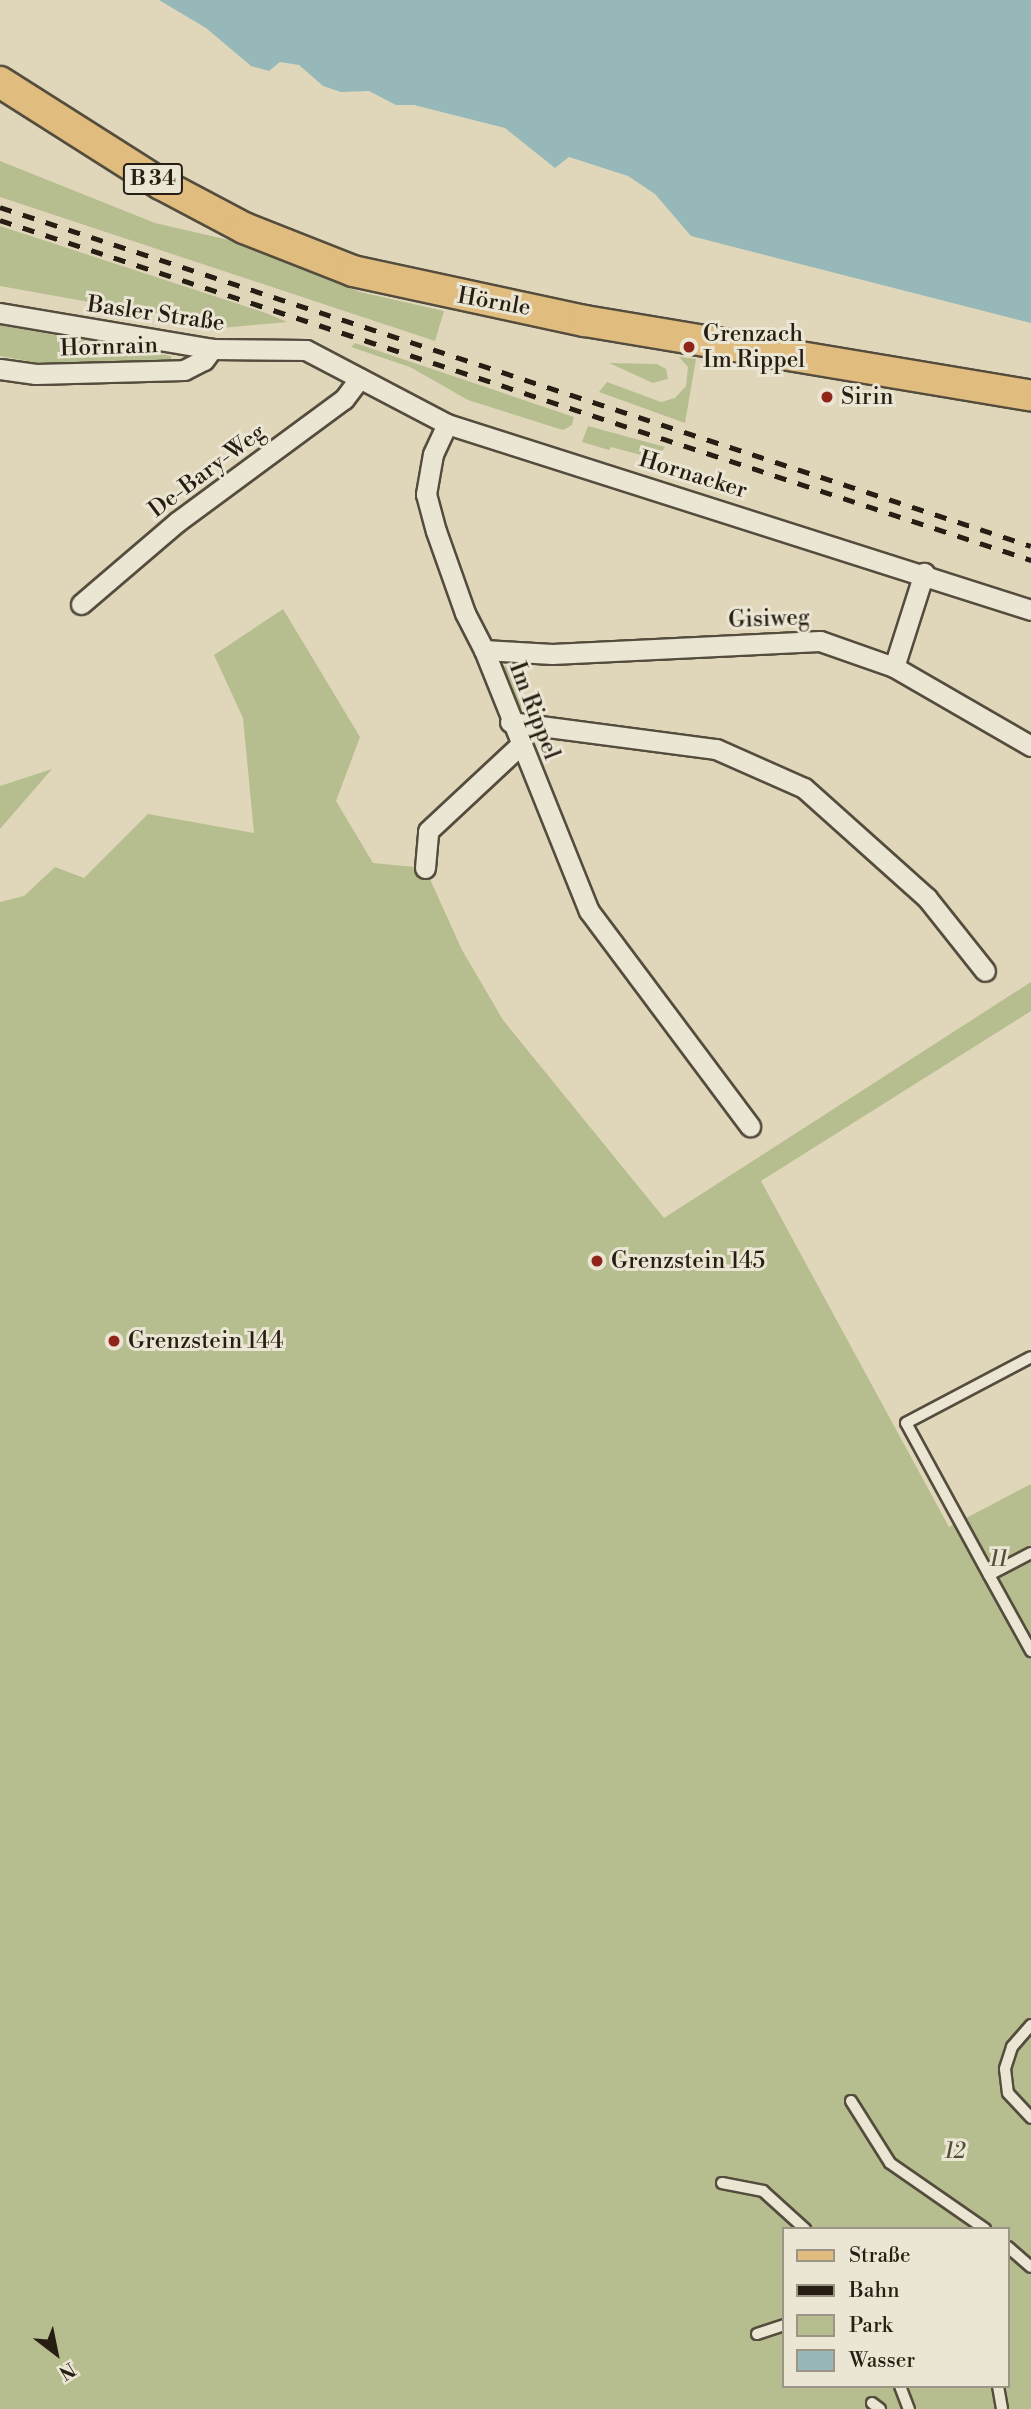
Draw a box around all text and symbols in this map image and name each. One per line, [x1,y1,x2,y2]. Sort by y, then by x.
road number: B 34 [122,162,184,196]
street label: Hörnle [455,282,533,322]
street label: Basler Straße [86,291,226,337]
place label: Grenzach Im Rippel [703,320,805,374]
street label: Hornrain [59,331,159,363]
marker: Grenzach Im Rippel [681,339,697,355]
place label: Sirin [841,383,893,411]
marker: Sirin [819,389,835,405]
street label: De-Bary-Weg [143,418,271,524]
street label: Hornacker [635,445,751,505]
street label: Gisiweg [728,604,810,634]
street label: Im Rippel [503,658,565,764]
place label: Grenzstein 145 [611,1247,765,1275]
marker: Grenzstein 145 [589,1253,605,1269]
place label: Grenzstein 144 [128,1327,284,1355]
marker: Grenzstein 144 [106,1333,122,1349]
park label: 11 [990,1545,1006,1573]
park label: 12 [945,2137,965,2165]
legend [782,2227,1010,2388]
text: Straße [849,2243,911,2269]
text: Bahn [849,2278,899,2304]
text: Park [849,2313,893,2339]
north arrow [21,2318,91,2388]
text: Wasser [849,2348,915,2374]
text: N [54,2357,80,2385]

